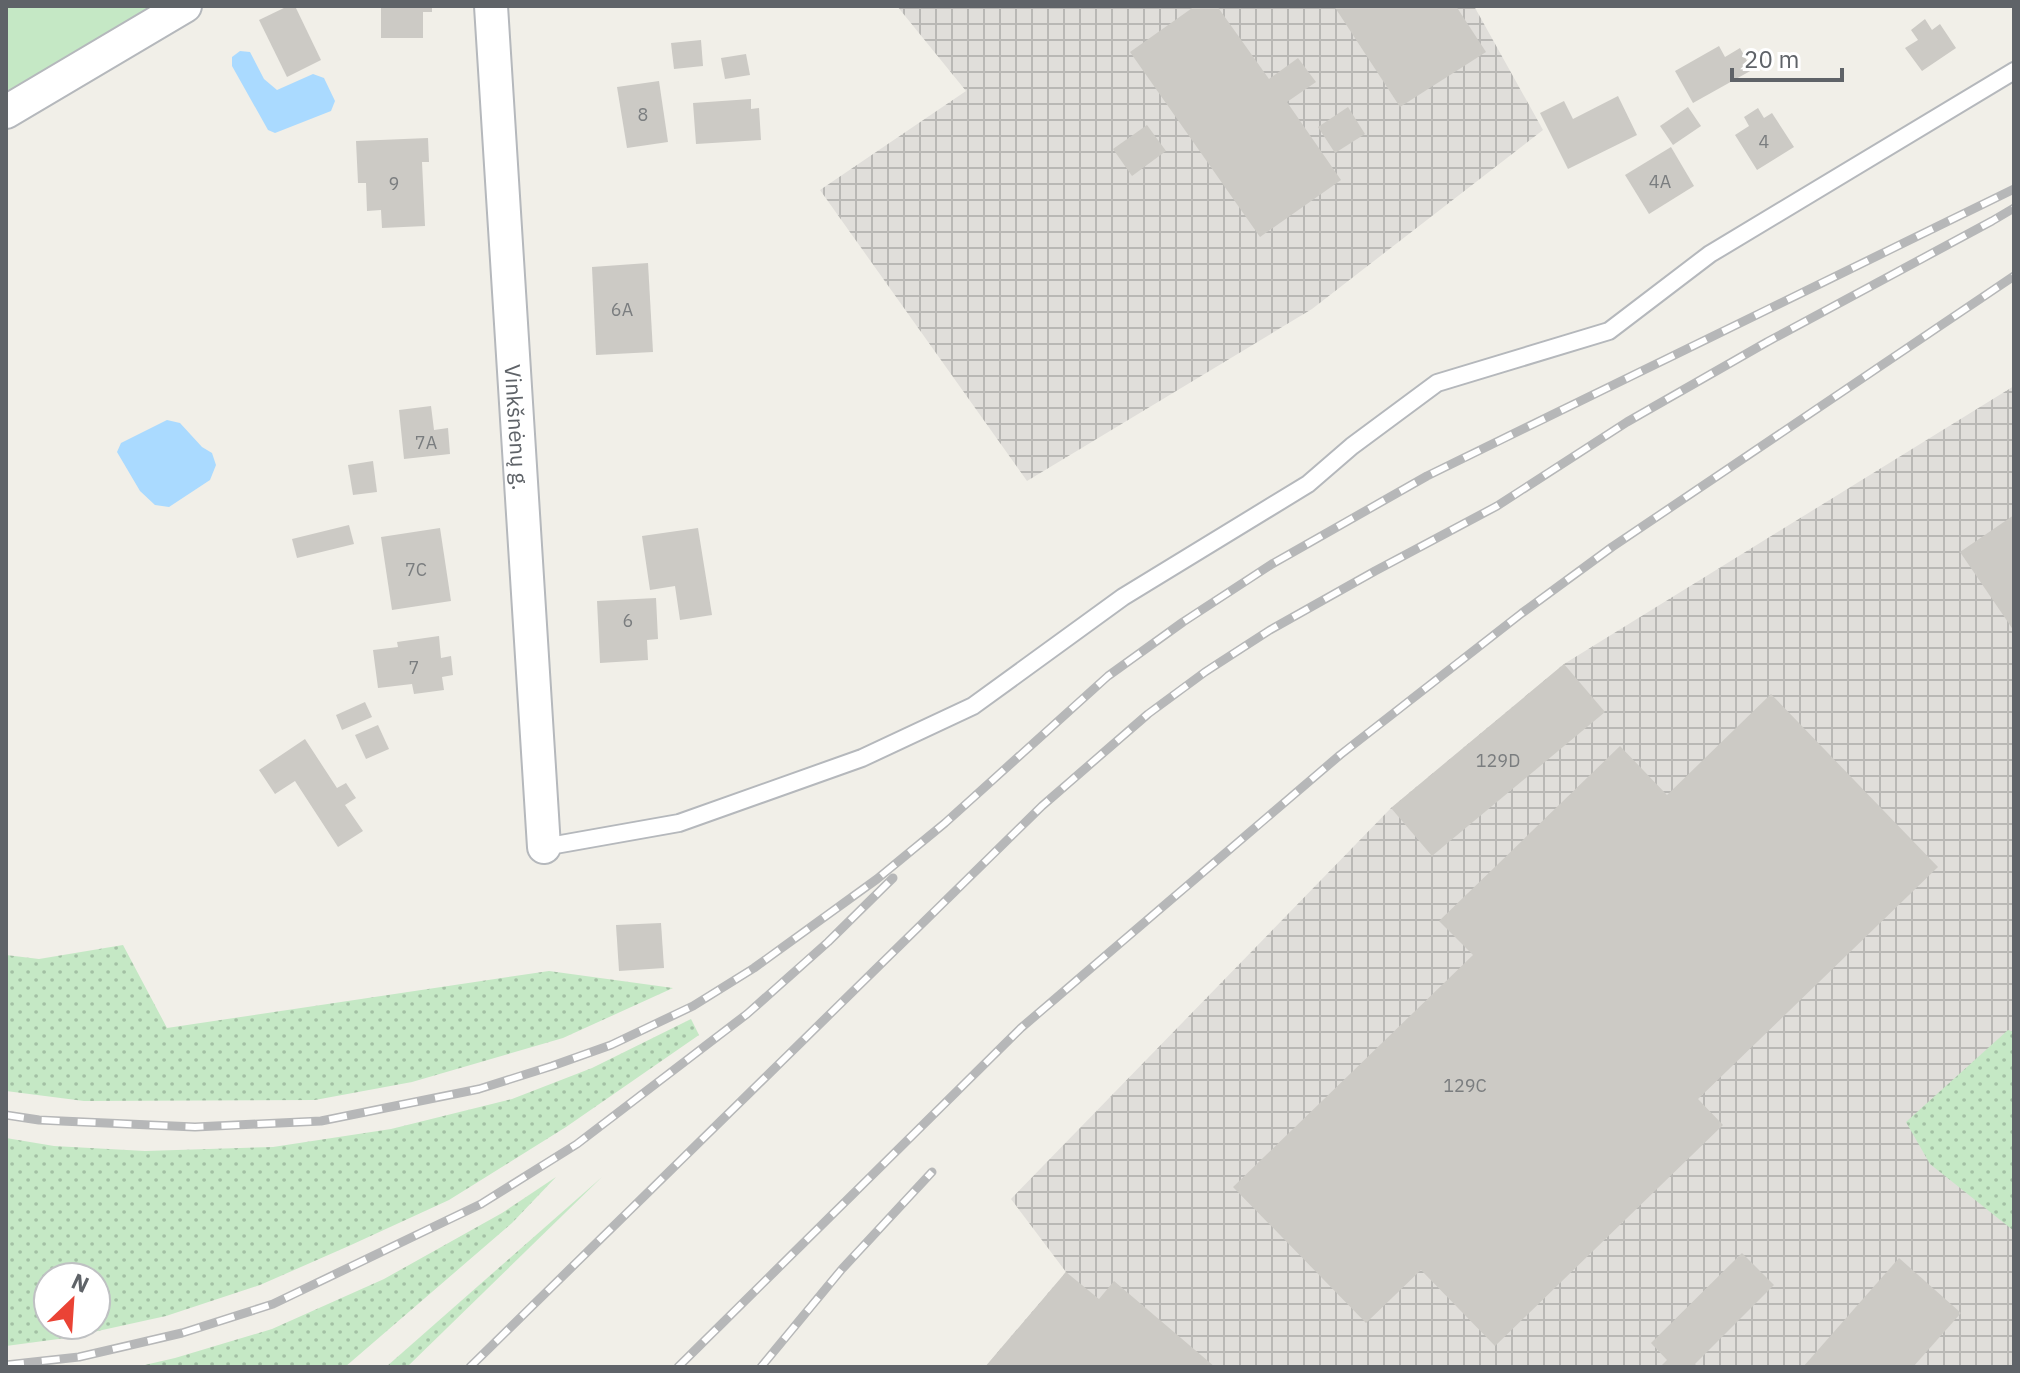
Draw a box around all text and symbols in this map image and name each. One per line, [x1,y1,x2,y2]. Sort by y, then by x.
scale bar [1732,32,1842,82]
text: 20 m [1744,43,1799,75]
house number: 8 [638,103,648,126]
house number: 4 [1759,130,1770,153]
house number: 4A [1649,170,1672,193]
house number: 9 [389,172,399,195]
house number: 6A [611,298,634,321]
street label: Vinkšnėnų g. [499,363,536,491]
house number: 7A [415,431,438,454]
house number: 7C [405,558,427,581]
house number: 6 [623,609,633,632]
house number: 7 [409,656,419,679]
house number: 129D [1476,749,1520,772]
house number: 129C [1443,1074,1487,1097]
north arrow [32,1261,112,1341]
text: N [67,1266,94,1299]

